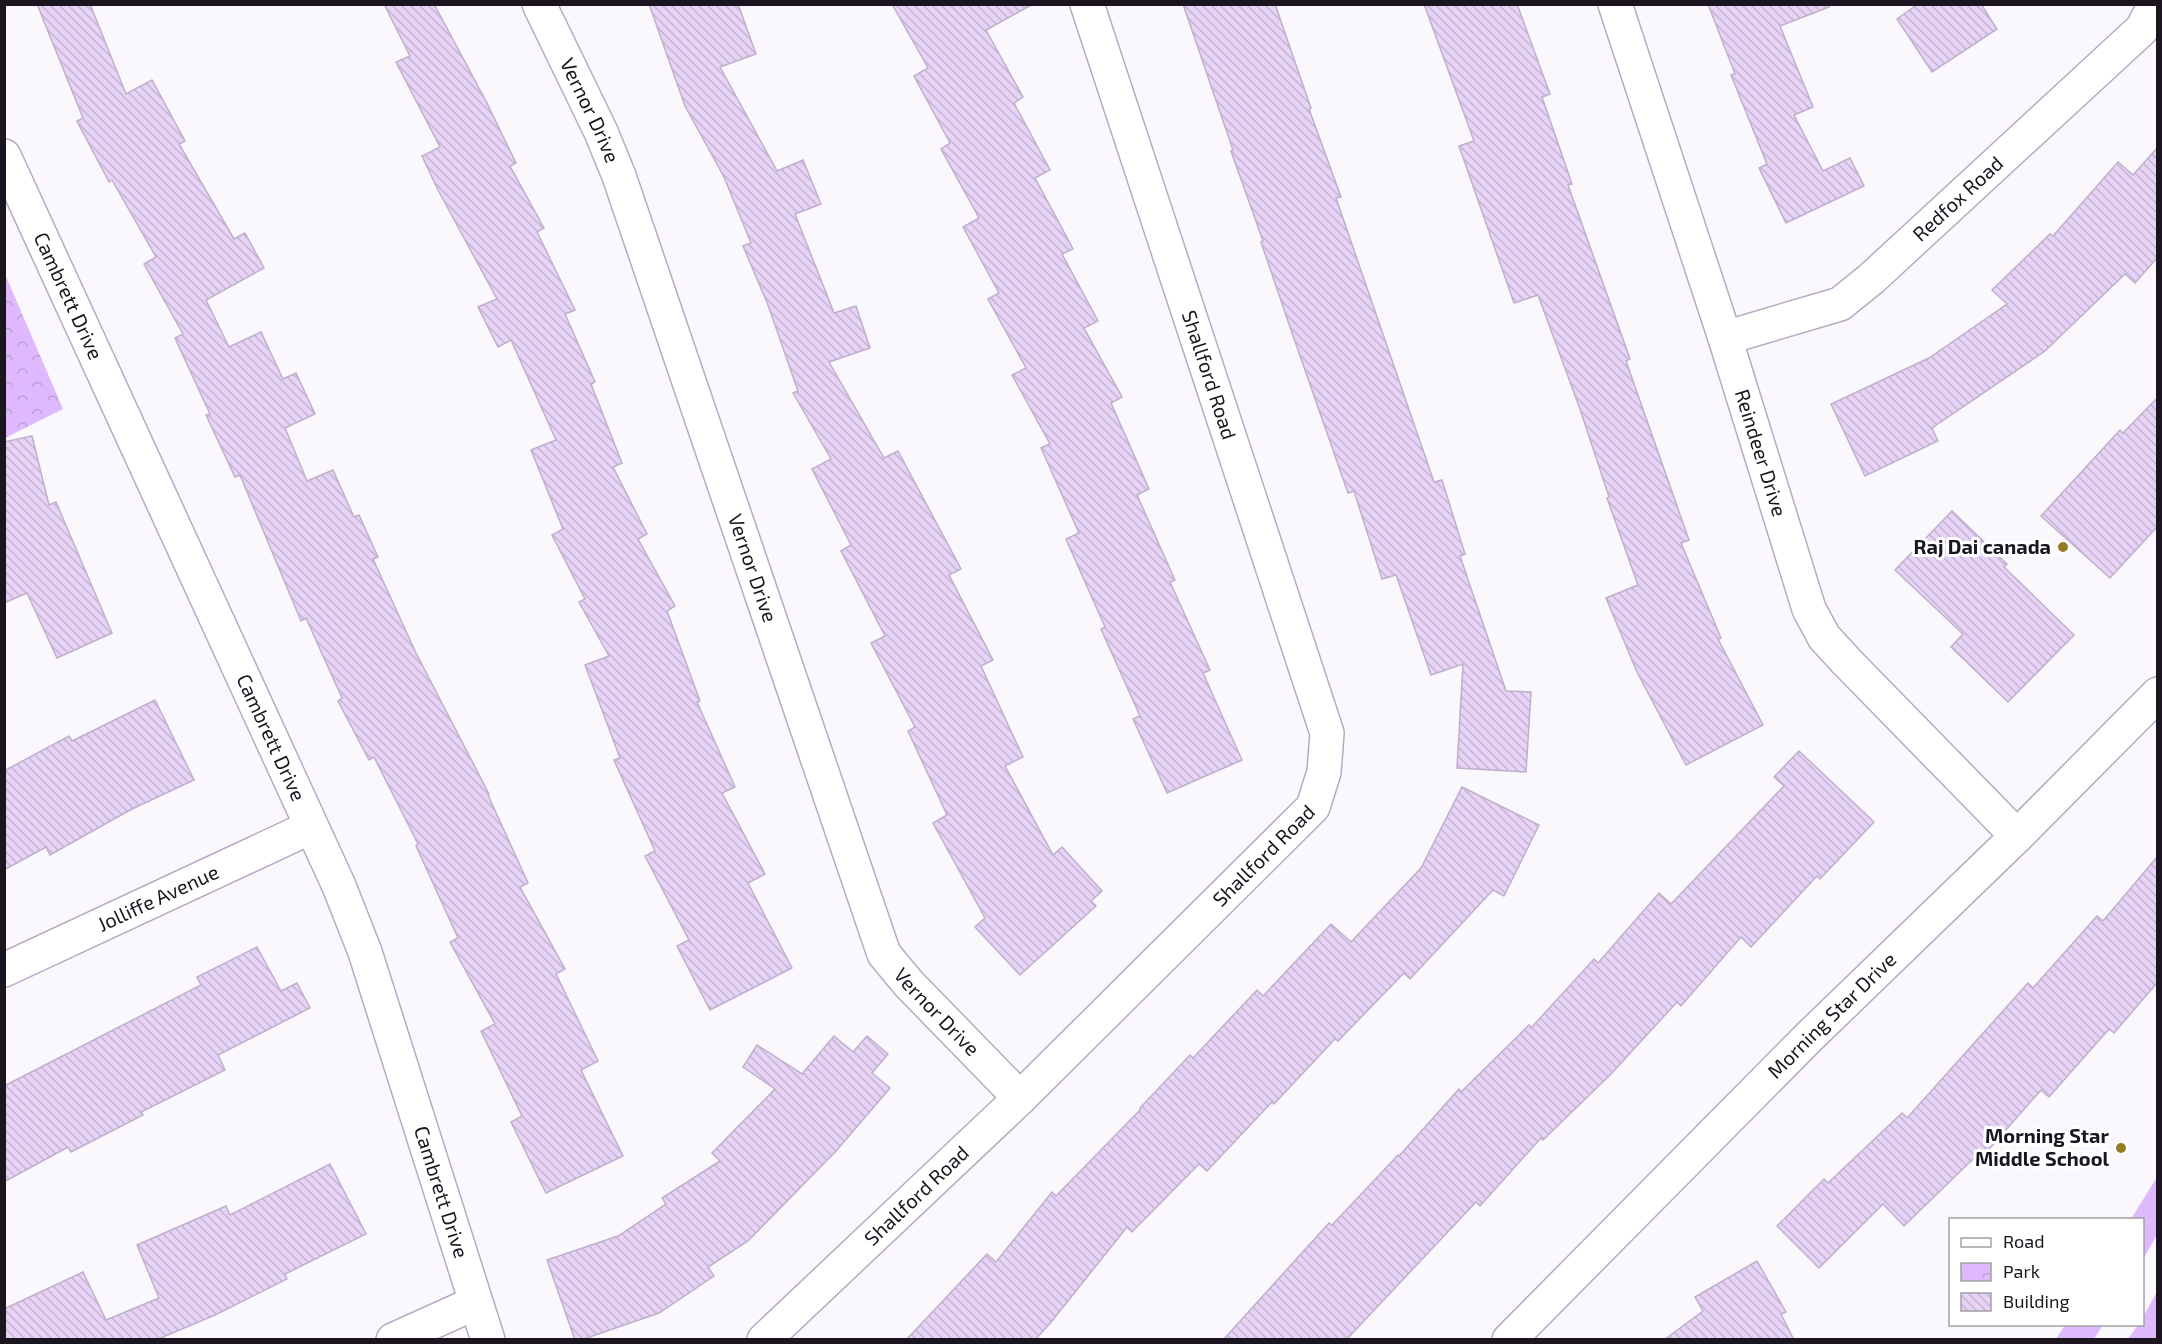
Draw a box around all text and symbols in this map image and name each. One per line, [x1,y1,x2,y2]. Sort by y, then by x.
street label: Vernor Drive [556,54,625,166]
street label: Redfox Road [1907,151,2007,246]
street label: Cambrett Drive [30,228,109,363]
street label: Shallford Road [1178,307,1242,442]
street label: Reindeer Drive [1731,386,1793,519]
street label: Vernor Drive [724,511,783,625]
place label: Raj Dai canada [1914,534,2051,558]
marker: Raj Dai canada [2056,540,2070,554]
street label: Cambrett Drive [232,670,311,805]
street label: Shallford Road [1207,799,1319,911]
street label: Jolliffe Avenue [93,859,222,936]
street label: Morning Star Drive [1762,947,1901,1083]
street label: Vernor Drive [890,963,985,1060]
street label: Cambrett Drive [410,1123,474,1261]
place label: Morning Star Middle School [1975,1123,2109,1170]
street label: Shallford Road [859,1140,973,1250]
marker: Morning Star Middle School [2114,1141,2128,1155]
legend [1949,1218,2144,1326]
text: Road [2003,1230,2044,1252]
text: Park [2003,1260,2040,1282]
text: Building [2003,1290,2070,1312]

